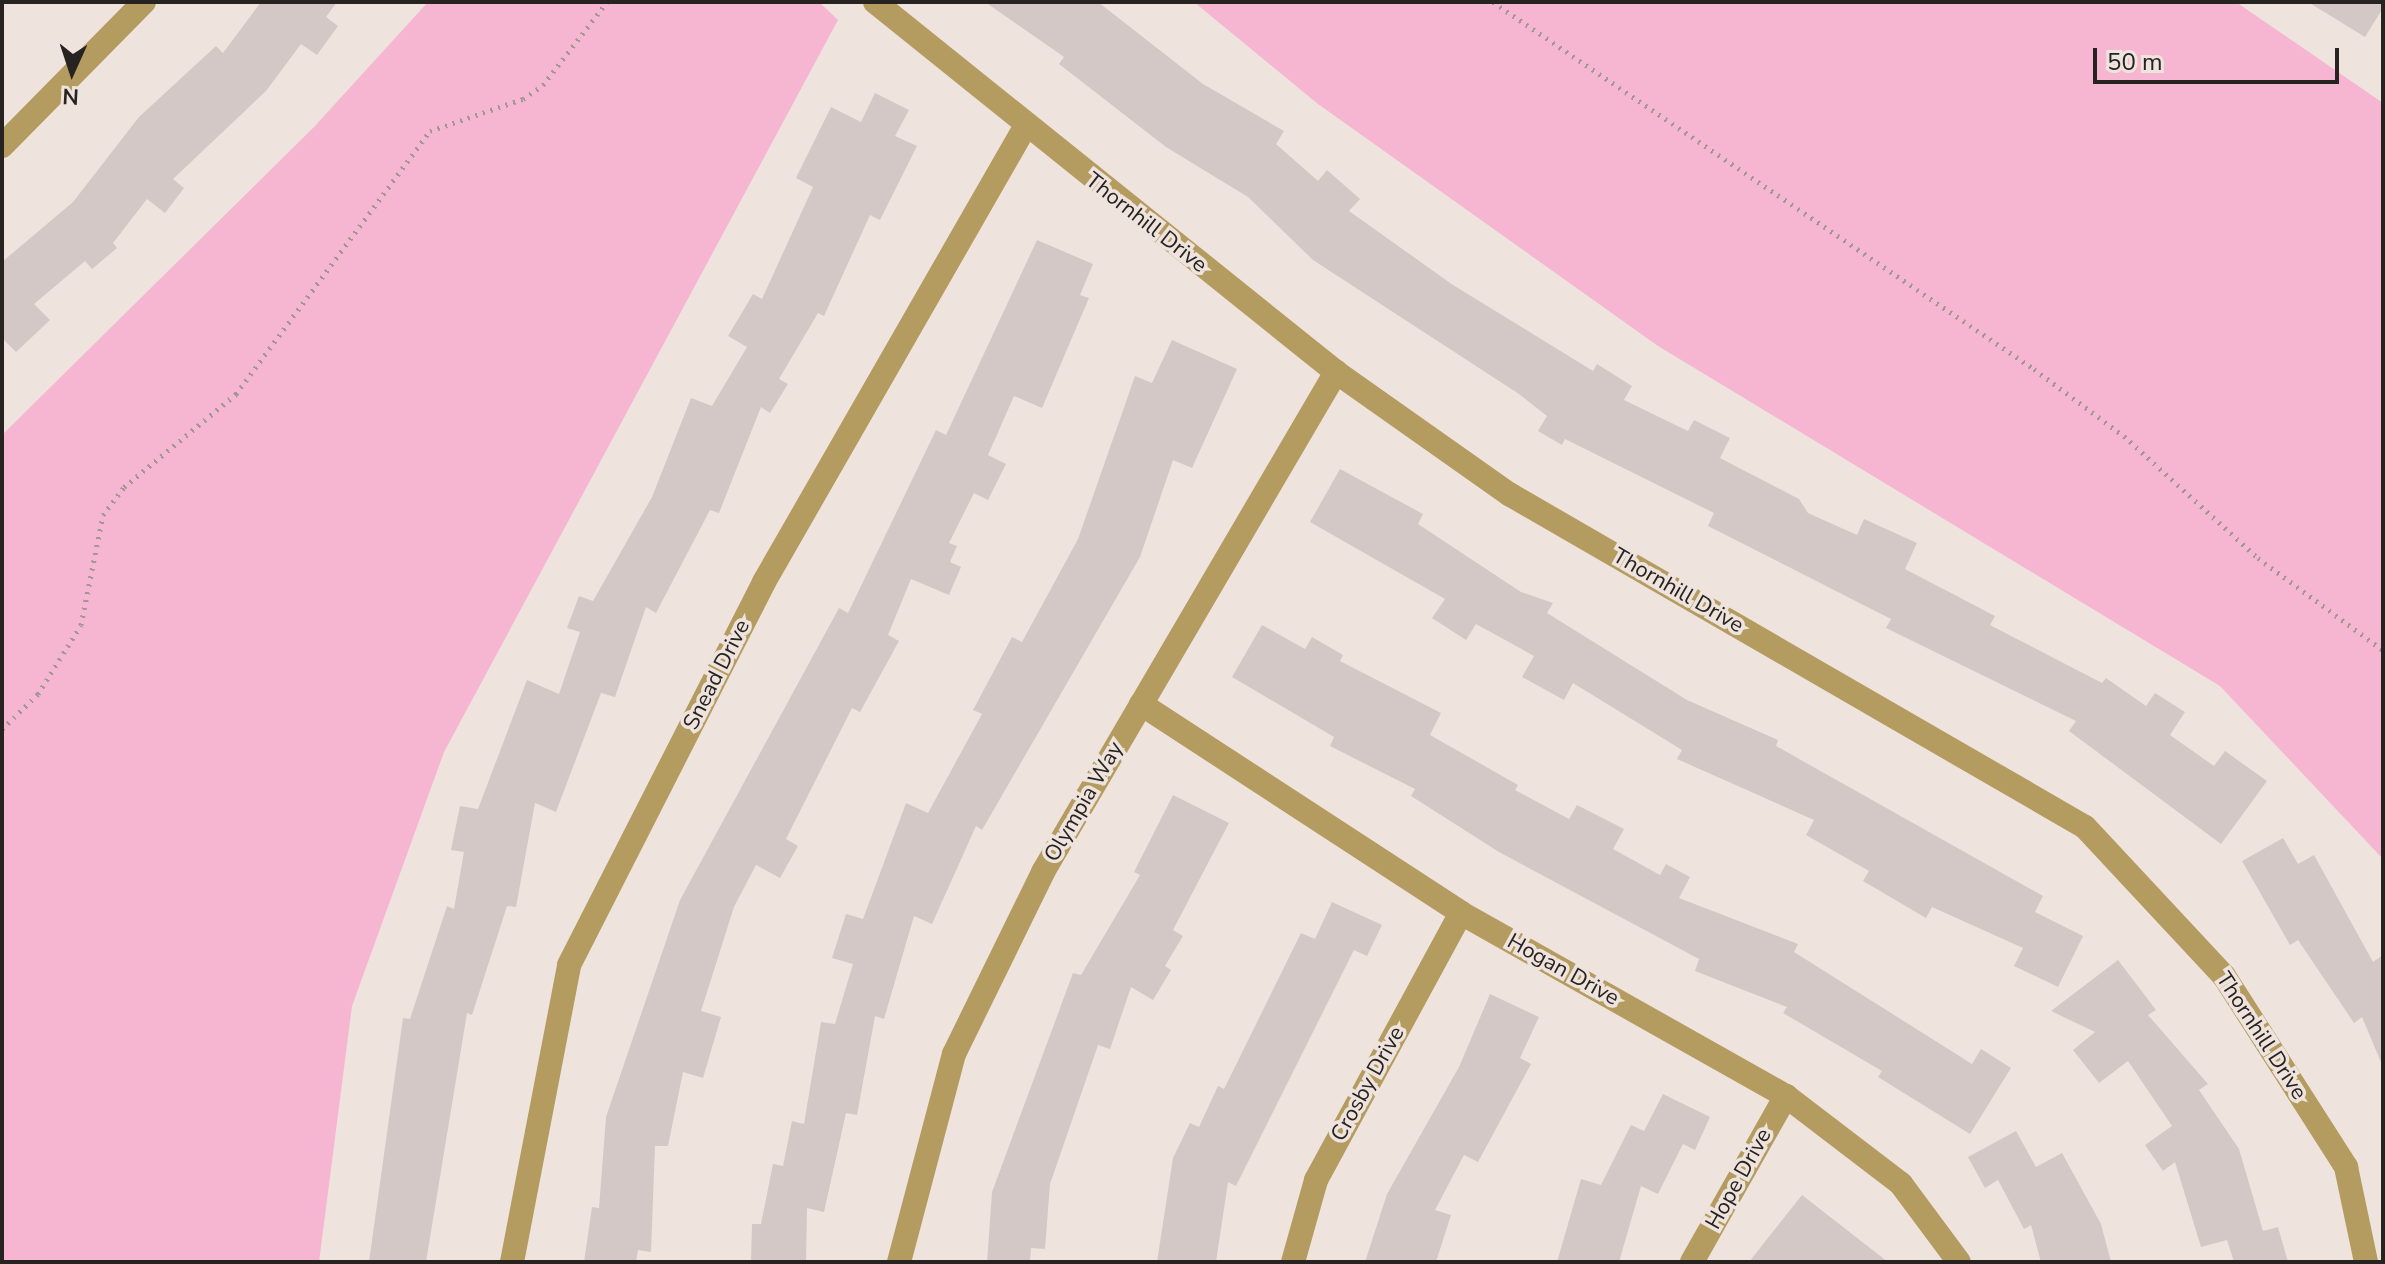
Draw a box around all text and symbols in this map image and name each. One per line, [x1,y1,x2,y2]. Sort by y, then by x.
north arrow [32,32,112,112]
scale bar [2097,32,2343,82]
text: 50 m [2107,46,2163,78]
text: N [62,81,80,111]
street label: Thornhill Drive [1080,167,1212,279]
street label: Thornhill Drive [1608,543,1748,639]
street label: Snead Drive [678,616,756,734]
street label: Olympia Way [1039,737,1129,867]
street label: Hogan Drive [1502,928,1624,1012]
street label: Thornhill Drive [2210,967,2312,1105]
street label: Crosby Drive [1326,1022,1410,1146]
street label: Hope Drive [1700,1124,1778,1234]

